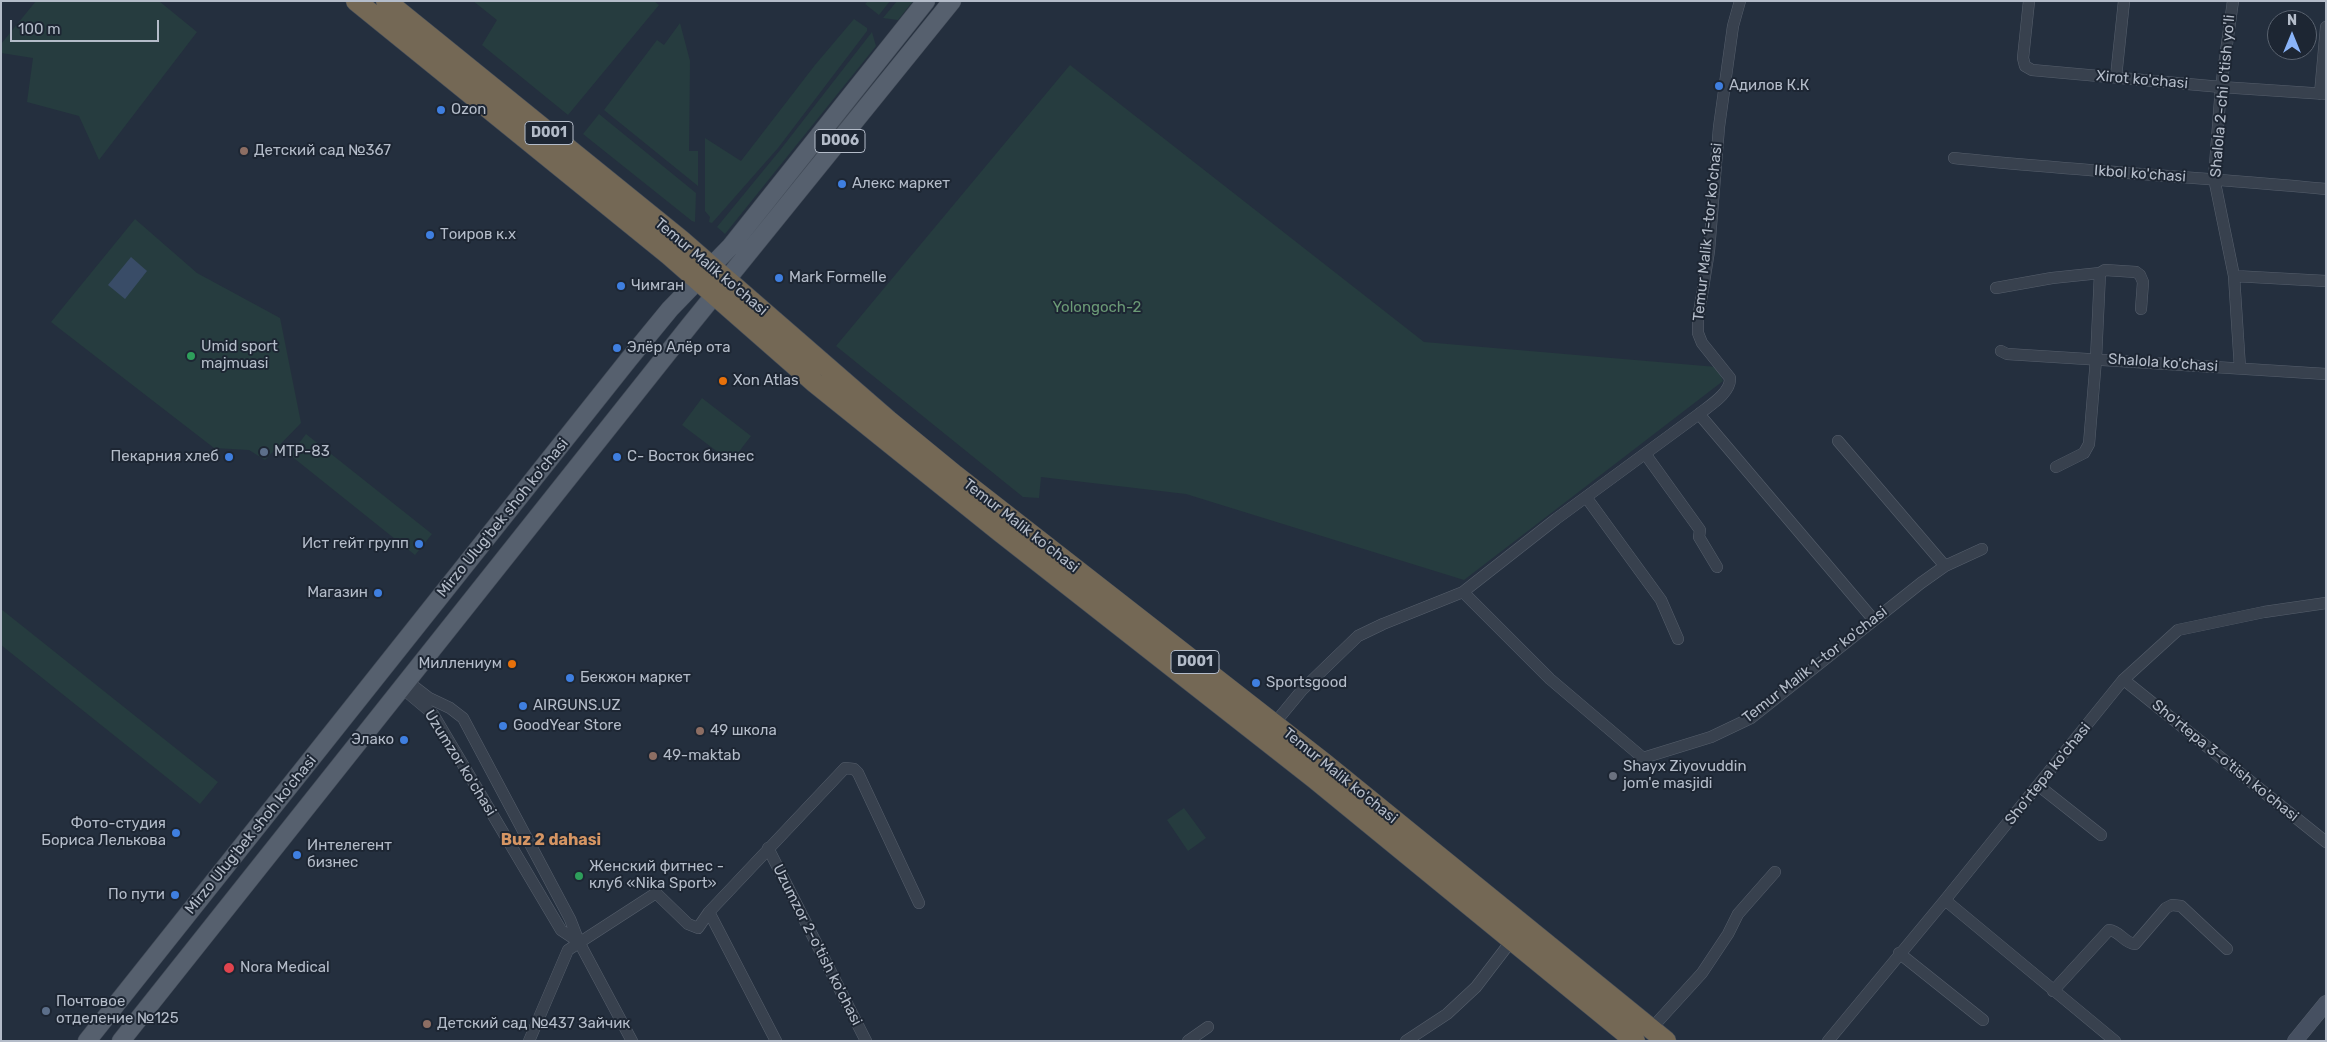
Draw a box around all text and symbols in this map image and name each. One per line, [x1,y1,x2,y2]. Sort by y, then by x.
scale bar [12,10,161,42]
north arrow [2267,10,2317,60]
text: N [2287,12,2297,29]
street label: Shalola 2-chi o'tish yo'li [2207,14,2239,178]
text: 100 m [18,20,60,38]
street label: Xirot ko'chasi [2095,67,2189,93]
place label: Адилов К.К [1729,77,1809,95]
marker: Адилов К.К [1713,80,1725,92]
place label: Ozon [451,101,486,119]
marker: Ozon [435,104,447,116]
road number: D001 [525,122,573,144]
road number: D006 [815,130,865,152]
place label: Детский сад №367 [254,142,391,160]
street label: Temur Malik 1-tor ko'chasi [1690,142,1726,322]
marker: Детский сад №367 [238,145,250,157]
street label: Ikbol ko'chasi [2093,162,2187,186]
place label: Алекс маркет [852,175,950,193]
marker: Алекс маркет [836,178,848,190]
street label: Temur Malik ko'chasi [651,215,771,319]
place label: Тоиров к.х [440,226,516,244]
marker: Тоиров к.х [424,229,436,241]
place label: Mark Formelle [789,269,887,287]
marker: Mark Formelle [773,272,785,284]
place label: Чимган [631,277,684,295]
marker: Чимган [615,280,627,292]
park label: Yolongoch-2 [1053,299,1141,317]
place label: Umid sport majmuasi [201,338,278,373]
place label: Элёр Алёр ота [627,339,730,357]
marker: Элёр Алёр ота [611,342,623,354]
marker: Umid sport majmuasi [185,350,197,362]
street label: Shalola ko'chasi [2108,350,2218,376]
place label: Xon Atlas [733,372,799,390]
marker: Xon Atlas [717,375,729,387]
street label: Mirzo Ulug'bek shoh ko'chasi [433,435,573,601]
place label: MTP-83 [274,443,330,461]
marker: MTP-83 [258,446,270,458]
place label: Пекарния хлеб [111,448,219,466]
place label: С- Восток бизнес [627,448,754,466]
marker: Пекарния хлеб [223,451,235,463]
marker: С- Восток бизнес [611,451,623,463]
street label: Temur Malik ko'chasi [960,475,1082,577]
place label: Ист гейт групп [302,535,409,553]
marker: Ист гейт групп [413,538,425,550]
place label: Магазин [307,584,368,602]
marker: Магазин [372,587,384,599]
street label: Temur Malik 1-tor ko'chasi [1739,603,1891,727]
road number: D001 [1171,650,1219,674]
place label: Миллениум [418,655,502,673]
marker: Миллениум [506,658,518,670]
place label: Бекжон маркет [580,669,691,687]
marker: Бекжон маркет [564,672,576,684]
place label: Sportsgood [1266,674,1347,692]
marker: Sportsgood [1250,677,1262,689]
street label: Sho'rtepa 3-o'tish ko'chasi [2148,696,2302,826]
place label: AIRGUNS.UZ [533,697,620,715]
marker: AIRGUNS.UZ [517,700,529,712]
street label: Uzumzor ko'chasi [420,707,500,819]
place label: GoodYear Store [513,717,622,735]
street label: Sho'rtepa ko'chasi [2001,719,2095,829]
marker: GoodYear Store [497,720,509,732]
place label: 49 школа [710,722,777,740]
street label: Temur Malik ko'chasi [1279,724,1401,828]
marker: 49 школа [694,725,706,737]
place label: Элако [351,731,394,749]
marker: Элако [398,734,410,746]
place label: 49-maktab [663,747,741,765]
marker: 49-maktab [647,750,659,762]
street label: Mirzo Ulug'bek shoh ko'chasi [181,752,321,918]
place label: Shayx Ziyovuddin jom'e masjidi [1623,758,1746,793]
marker: Shayx Ziyovuddin jom'e masjidi [1607,770,1619,782]
place label: Фото-студия Бориса Лелькова [41,815,166,850]
marker: Фото-студия Бориса Лелькова [170,827,182,839]
district label: Buz 2 dahasi [501,830,601,850]
place label: Интелегент бизнес [307,837,392,872]
marker: Интелегент бизнес [291,849,303,861]
place label: Женский фитнес - клуб «Nika Sport» [589,858,724,893]
street label: Uzumzor 2-o'tish ko'chasi [768,861,866,1029]
marker: Женский фитнес - клуб «Nika Sport» [573,870,585,882]
place label: По пути [108,886,165,904]
marker: По пути [169,889,181,901]
place label: Nora Medical [240,959,330,977]
marker: Nora Medical [222,961,236,975]
place label: Почтовое отделение №125 [56,993,179,1028]
marker: Почтовое отделение №125 [40,1005,52,1017]
place label: Детский сад №437 Зайчик [437,1015,630,1033]
marker: Детский сад №437 Зайчик [421,1018,433,1030]

